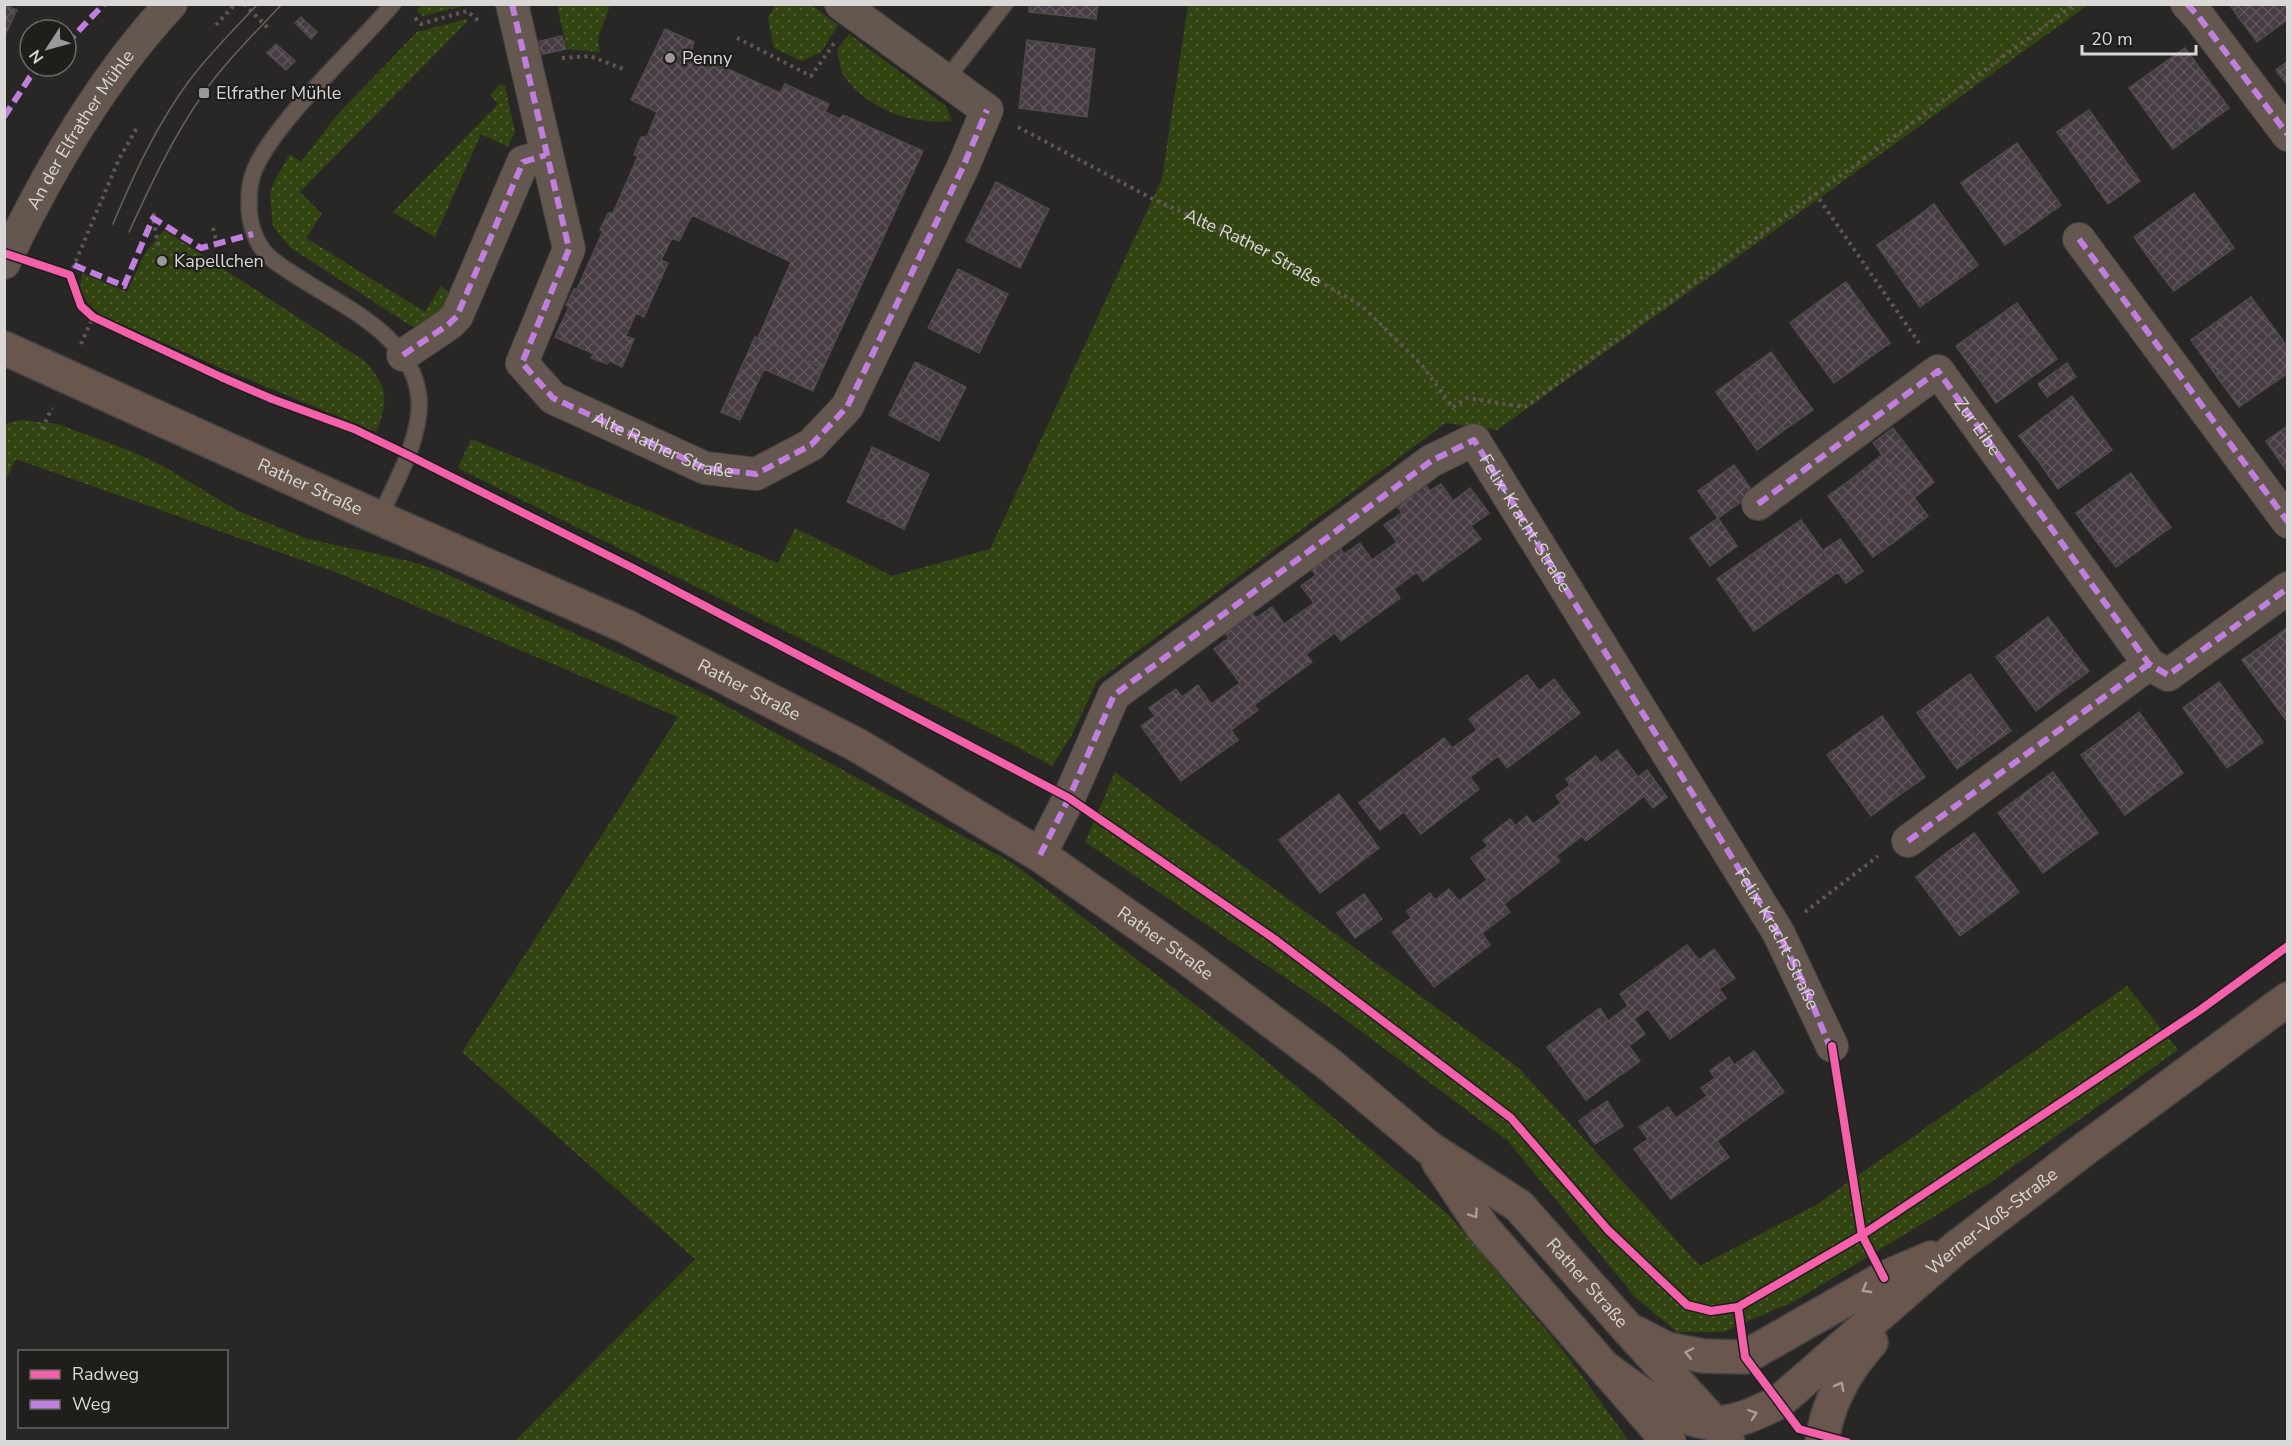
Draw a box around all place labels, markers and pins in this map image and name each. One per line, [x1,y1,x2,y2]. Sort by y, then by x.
place label: Penny [682,46,733,70]
marker: Penny [663,51,677,65]
place label: Elfrather Mühle [216,81,341,105]
marker: Elfrather Mühle [197,86,211,100]
place label: Kapellchen [174,249,264,273]
marker: Kapellchen [155,254,169,268]

